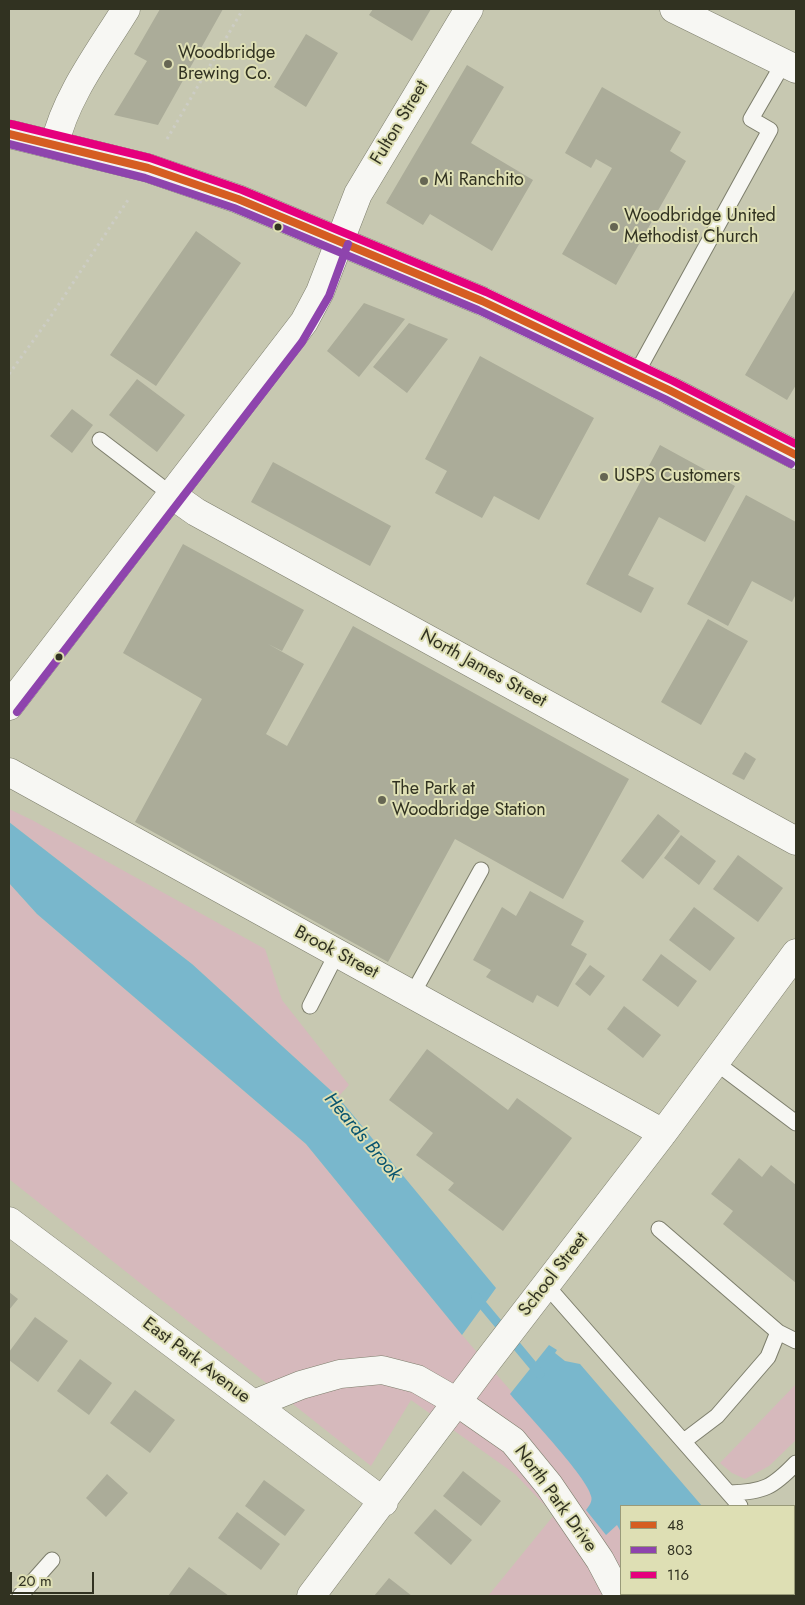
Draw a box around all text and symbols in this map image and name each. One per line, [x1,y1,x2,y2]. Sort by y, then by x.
place label: Woodbridge Brewing Co. [178,43,275,86]
marker: Woodbridge Brewing Co. [162,58,174,70]
street label: Fulton Street [366,77,434,169]
place label: Mi Ranchito [434,170,524,192]
marker: Mi Ranchito [418,175,430,187]
place label: Woodbridge United Methodist Church [624,206,776,248]
marker: Woodbridge United Methodist Church [608,221,620,233]
unlabelled marker [273,222,283,232]
place label: USPS Customers [614,466,740,488]
marker: USPS Customers [598,471,610,483]
street label: North James Street [416,625,550,713]
unlabelled marker [54,652,64,662]
place label: The Park at Woodbridge Station [392,779,546,822]
marker: The Park at Woodbridge Station [376,794,388,806]
street label: Brook Street [290,922,382,984]
water label: Heards Brook [319,1088,405,1186]
street label: School Street [515,1229,593,1321]
street label: East Park Avenue [138,1314,254,1408]
street label: North Park Drive [509,1441,601,1557]
legend [620,1505,795,1595]
text: 48 [667,1514,684,1536]
text: 803 [667,1539,692,1561]
scale bar [12,1562,96,1594]
text: 116 [667,1564,689,1586]
text: 20 m [18,1570,52,1592]

